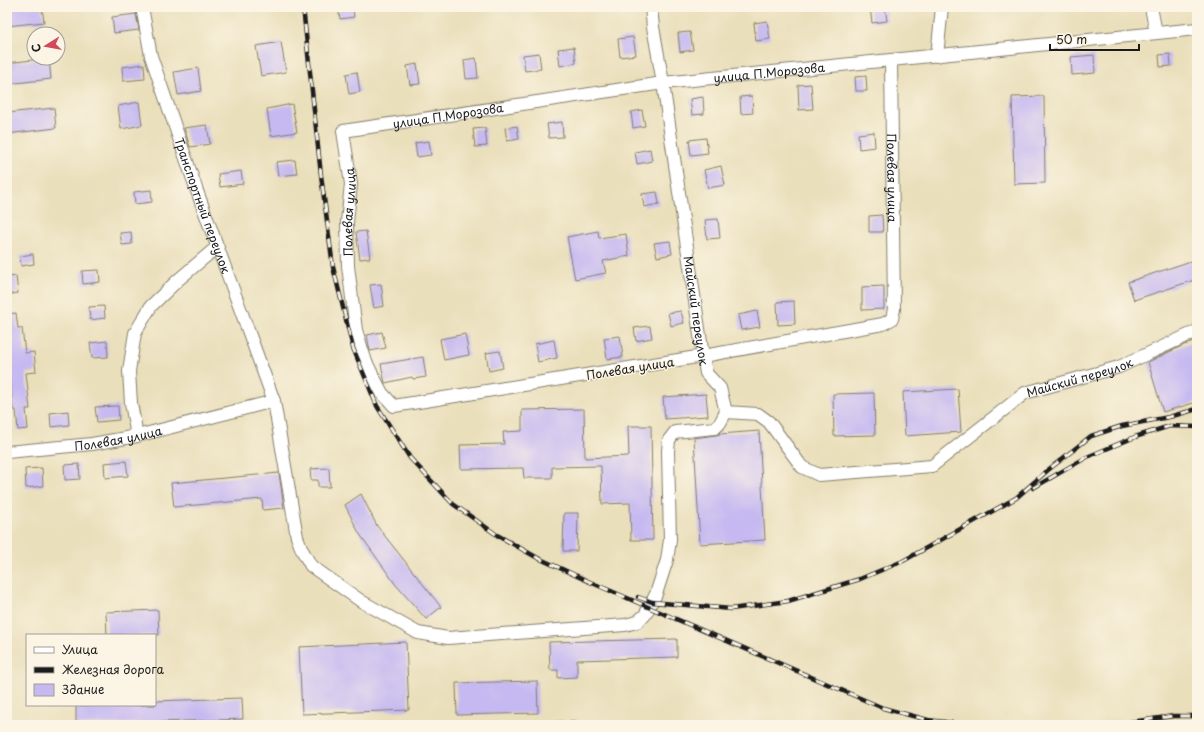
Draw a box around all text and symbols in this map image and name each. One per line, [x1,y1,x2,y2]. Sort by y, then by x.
north arrow [26,26,66,66]
scale bar [1050,26,1139,52]
text: 50 m [1056,30,1087,48]
text: С [27,42,45,54]
street label: улица П.Морозова [713,58,826,87]
street label: улица П.Морозова [392,98,505,132]
street label: Полевая улица [883,133,902,223]
street label: Транспортный переулок [170,135,236,277]
street label: Полевая улица [338,166,360,257]
street label: Майский переулок [679,255,714,367]
street label: Полевая улица [585,352,676,384]
street label: Майский переулок [1024,352,1137,401]
street label: Полевая улица [73,421,164,455]
legend [26,634,156,706]
text: Улица [62,640,98,658]
text: Железная дорога [62,660,165,678]
text: Здание [62,680,104,698]

